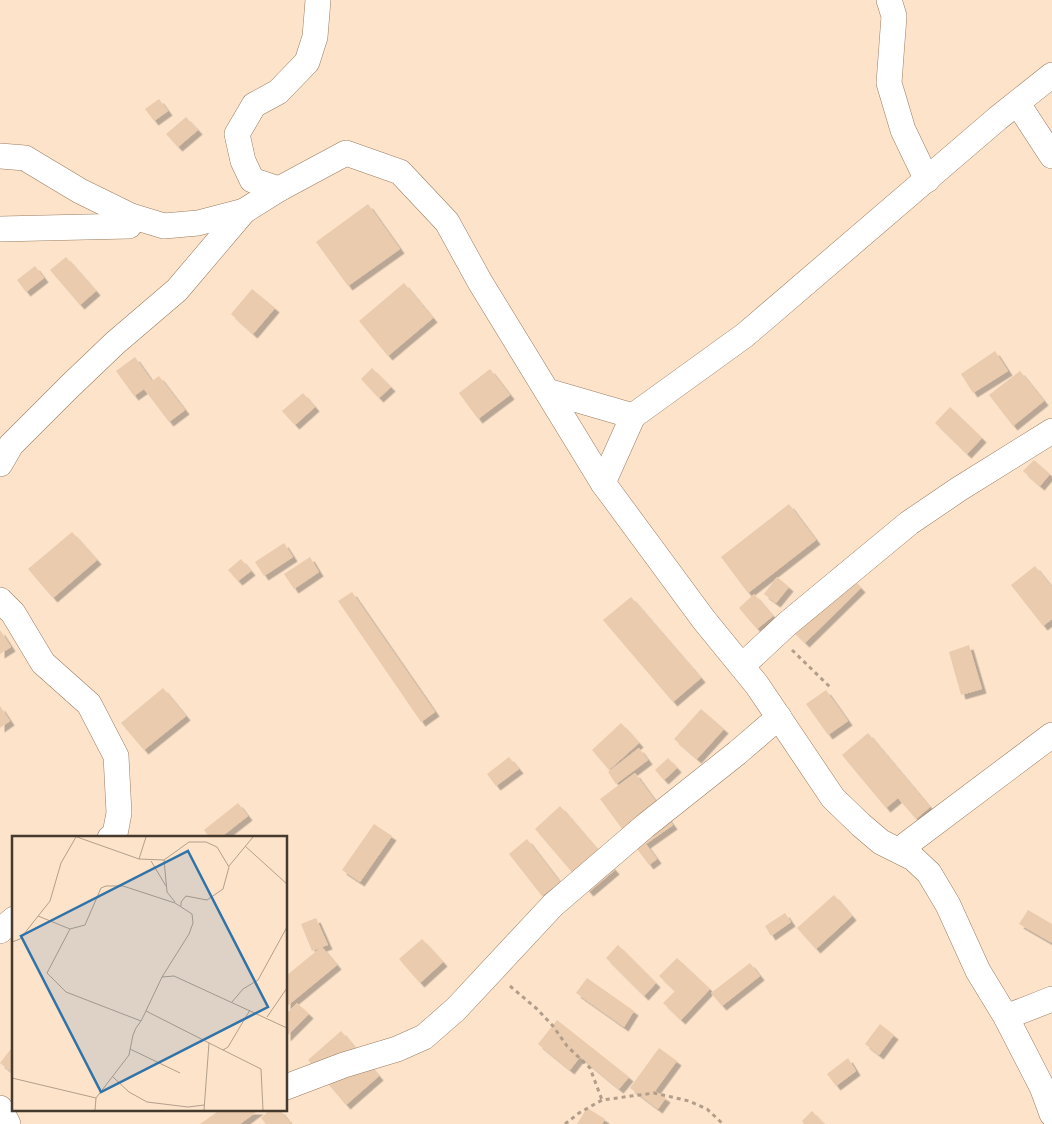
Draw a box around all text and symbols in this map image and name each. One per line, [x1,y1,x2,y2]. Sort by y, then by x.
inset map [12,836,288,1112]

